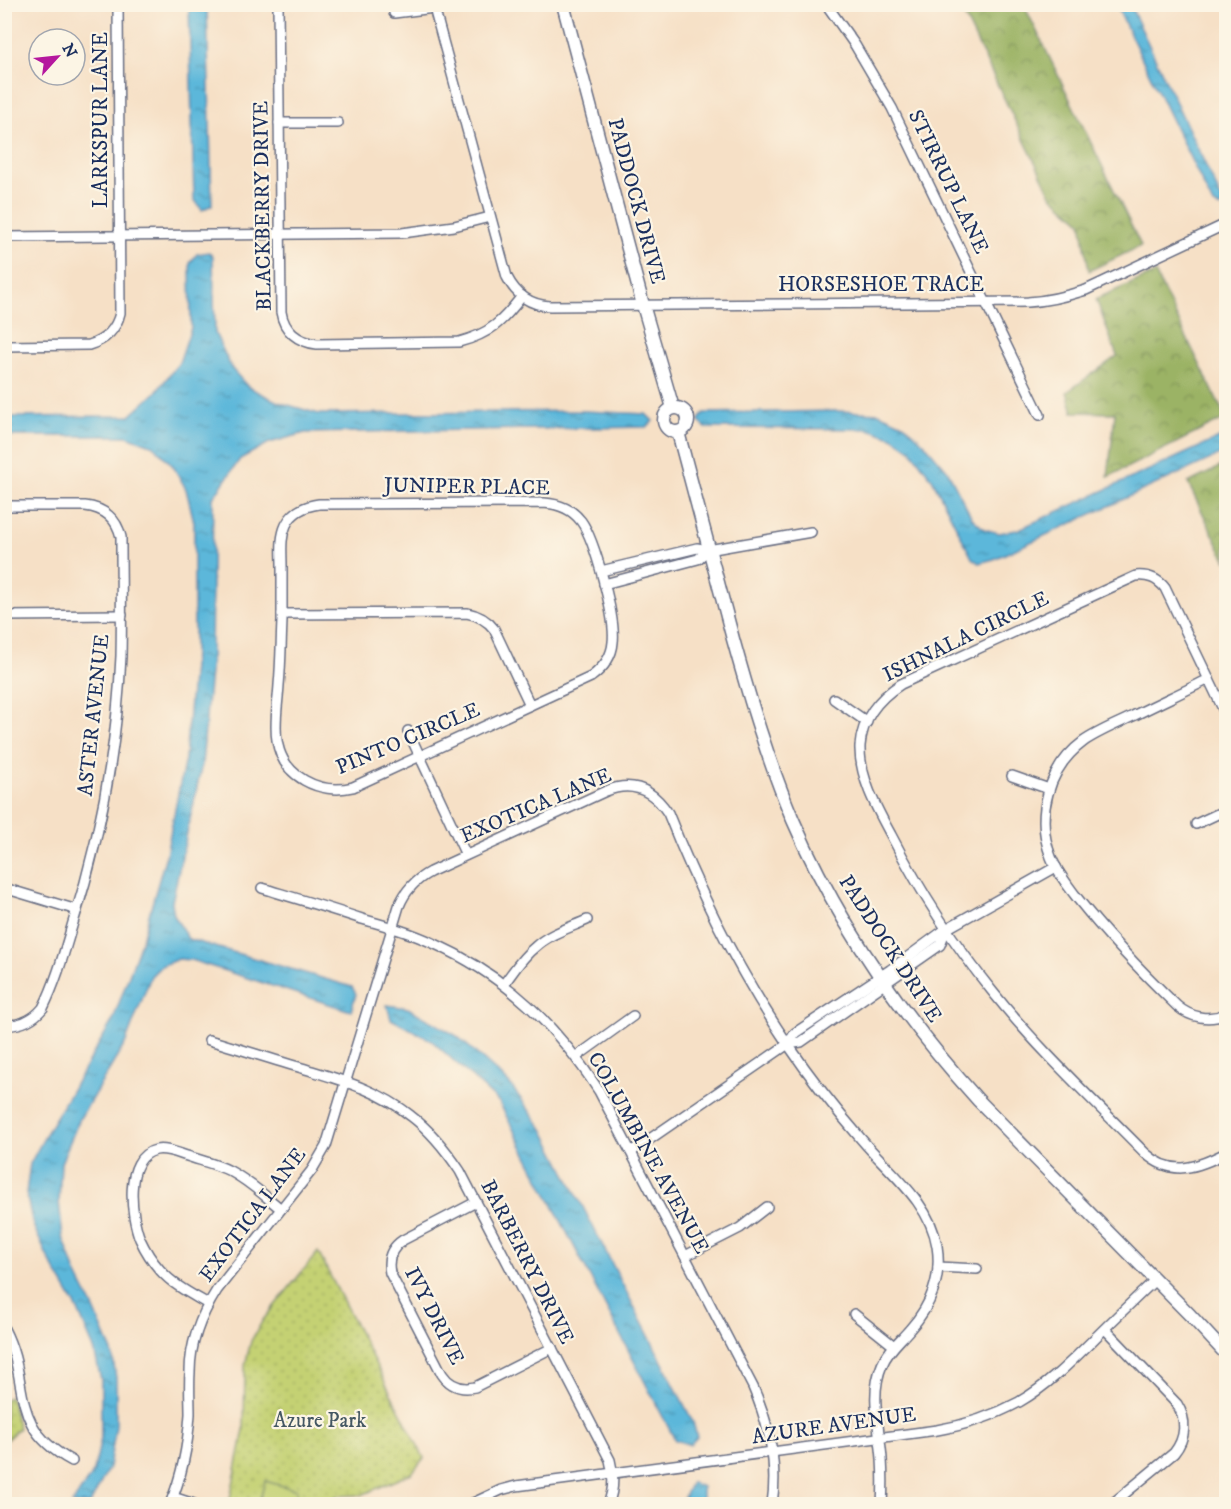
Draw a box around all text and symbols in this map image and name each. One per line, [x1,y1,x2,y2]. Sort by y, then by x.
north arrow [27,27,87,87]
street label: LARKSPUR LANE [88,32,114,208]
text: N [58,40,81,61]
street label: BLACKBERRY DRIVE [248,100,278,311]
street label: STIRRUP LANE [902,106,994,258]
street label: PADDOCK DRIVE [601,115,671,287]
street label: HORSESHOE TRACE [778,272,984,298]
street label: JUNIPER PLACE [382,473,550,501]
street label: ISHNALA CIRCLE [879,586,1053,688]
street label: ASTER AVENUE [73,633,115,797]
street label: PINTO CIRCLE [332,697,484,781]
street label: EXOTICA LANE [456,762,616,850]
street label: PADDOCK DRIVE [833,870,947,1028]
street label: COLUMBINE AVENUE [582,1048,714,1259]
street label: EXOTICA LANE [194,1142,312,1287]
street label: BARBERRY DRIVE [474,1176,580,1348]
street label: IVY DRIVE [398,1263,470,1369]
street label: AZURE AVENUE [750,1402,918,1450]
park label: Azure Park [274,1408,367,1434]

